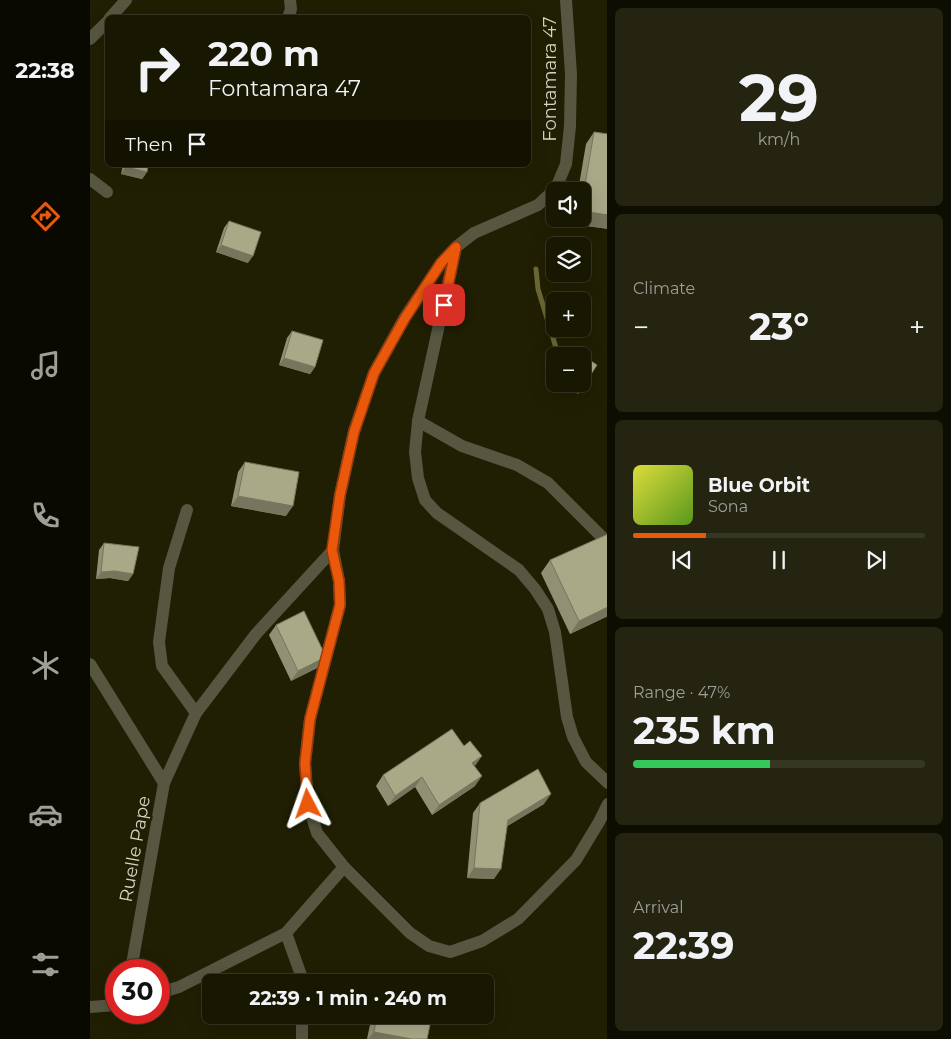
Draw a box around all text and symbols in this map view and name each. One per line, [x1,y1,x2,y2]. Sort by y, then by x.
street label: Fontamara 47 [539,16,561,142]
text: 220 m [208,32,320,75]
icon: right [125,35,190,100]
text: 22:38 [15,57,75,84]
text: 29 [739,58,819,137]
text: Fontamara 47 [208,75,361,102]
icon: arrive [183,130,211,158]
text: km/h [758,130,800,149]
text: Then [125,133,173,156]
map controls [546,182,591,392]
button: sound [546,182,591,227]
icon: directions [28,199,63,234]
button: layers [546,237,591,282]
text: Climate [633,279,695,298]
pin [423,284,465,326]
icon: arrive [430,291,458,319]
button: + [546,292,591,337]
text: 23° [749,303,809,350]
text: − [633,310,649,344]
text: + [909,310,925,344]
button: − [546,347,591,392]
icon: music [28,348,63,383]
text: Blue Orbit [708,474,810,497]
text: Sona [708,497,748,516]
icon: phone [28,498,63,533]
icon: previous [668,546,696,574]
icon: pause [765,546,793,574]
icon: next [862,546,890,574]
icon: climate [28,648,63,683]
text: Range · 47% [633,683,730,702]
text: 235 km [633,707,776,754]
position arrow [281,777,333,829]
street label: Ruelle Pape [115,794,155,904]
icon: car [28,797,63,832]
text: Arrival [633,898,683,917]
text: 22:39 [633,922,735,969]
icon: filters [28,947,63,982]
speed limit sign: 30 [105,959,170,1024]
text: 22:39 · 1 min · 240 m [249,987,447,1010]

